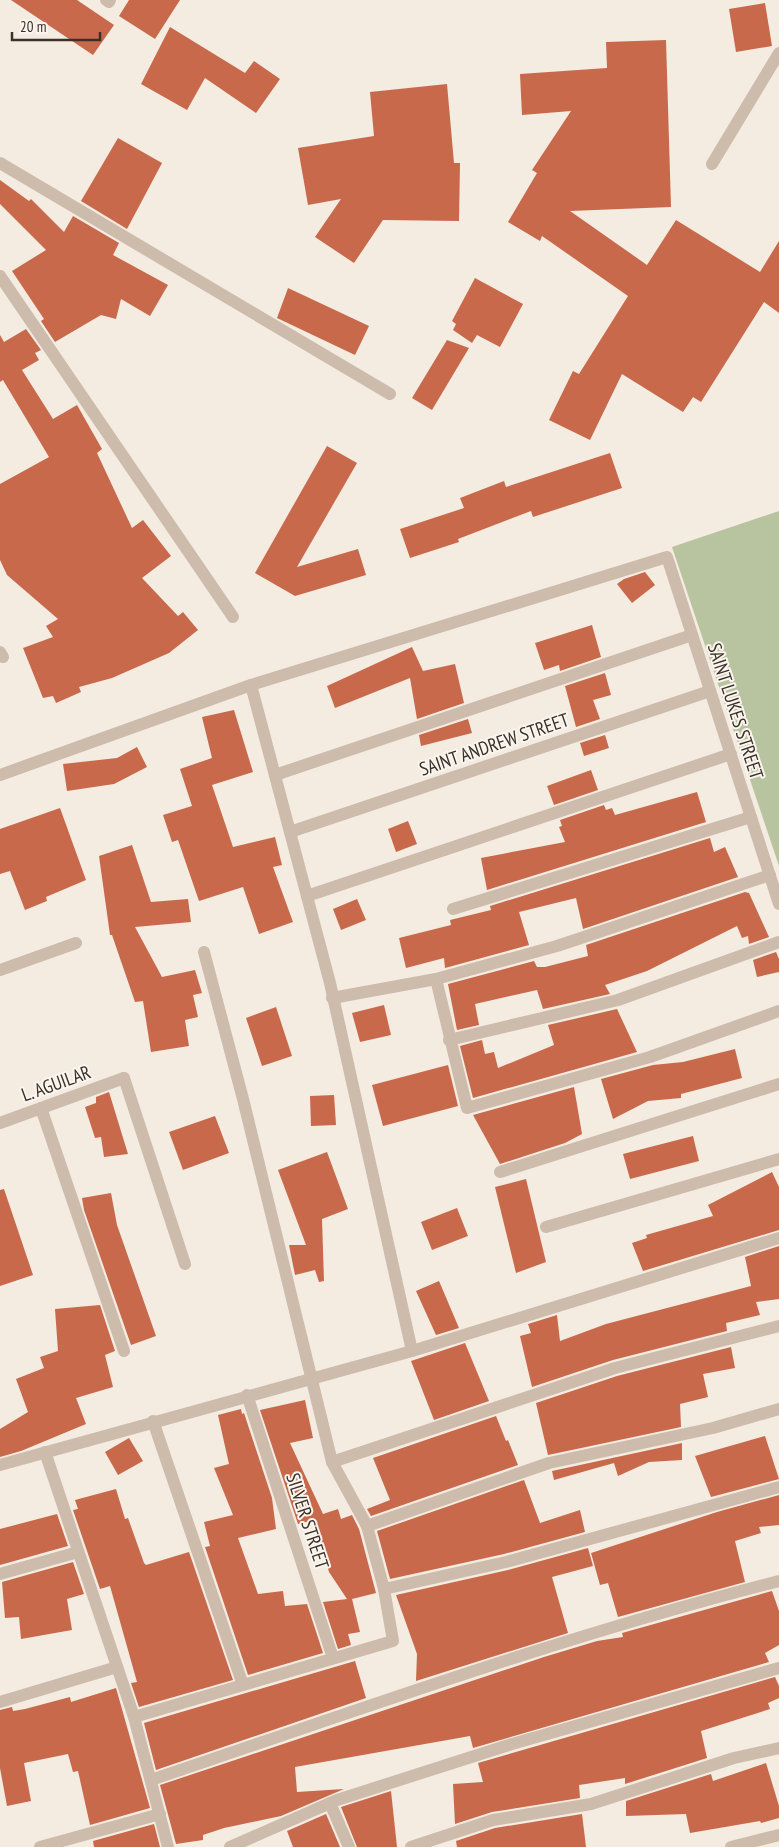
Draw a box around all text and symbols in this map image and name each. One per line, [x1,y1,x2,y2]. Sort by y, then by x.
scale bar [12,10,100,42]
text: 20 m [20,17,46,36]
street label: SAINT LUKES STREET [703,640,769,783]
street label: SAINT ANDREW STREET [416,707,572,781]
street label: L. AGUILAR [18,1059,94,1107]
street label: SILVER STREET [281,1470,335,1572]

